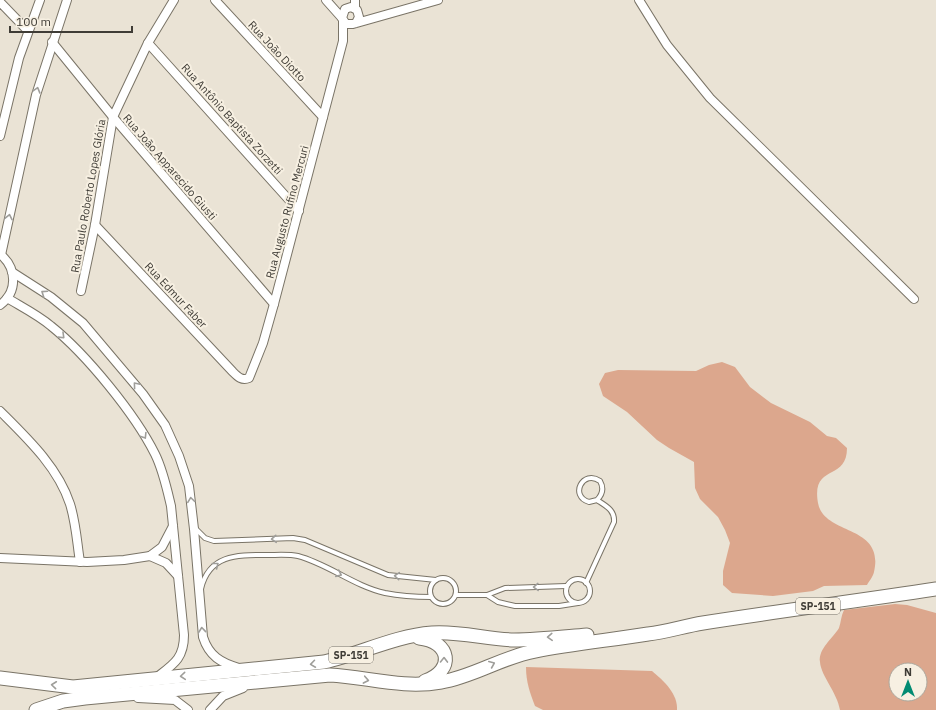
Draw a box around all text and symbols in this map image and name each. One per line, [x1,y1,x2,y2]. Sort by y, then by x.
scale bar [10,8,132,34]
text: 100 m [16,14,51,29]
street label: Rua João Diotto [245,18,309,84]
street label: Rua Antônio Baptista Zorzetti [179,61,285,177]
one-way arrow [32,87,41,94]
street label: Rua João Apparecido Giusti [120,111,220,223]
street label: Rua Paulo Roberto Lopes Glória [68,118,108,274]
street label: Rua Augusto Rufino Mercuri [263,144,311,280]
one-way arrow [5,214,13,220]
street label: Rua Edmur Faber [142,259,210,331]
one-way arrow [41,290,48,298]
one-way arrow [57,331,65,339]
one-way arrow [133,382,140,389]
one-way arrow [140,432,147,439]
one-way arrow [187,497,196,503]
one-way arrow [271,534,277,543]
one-way arrow [211,563,218,570]
one-way arrow [335,569,343,577]
one-way arrow [394,571,400,580]
one-way arrow [533,583,539,591]
road number: SP-151 [796,598,840,614]
one-way arrow [198,627,207,633]
one-way arrow [547,633,553,642]
road number: SP-151 [329,647,373,663]
one-way arrow [440,657,448,663]
one-way arrow [309,659,316,668]
one-way arrow [488,661,496,669]
north arrow [888,662,928,702]
text: N [904,665,912,679]
one-way arrow [180,672,186,681]
one-way arrow [363,675,369,683]
one-way arrow [51,681,57,690]

